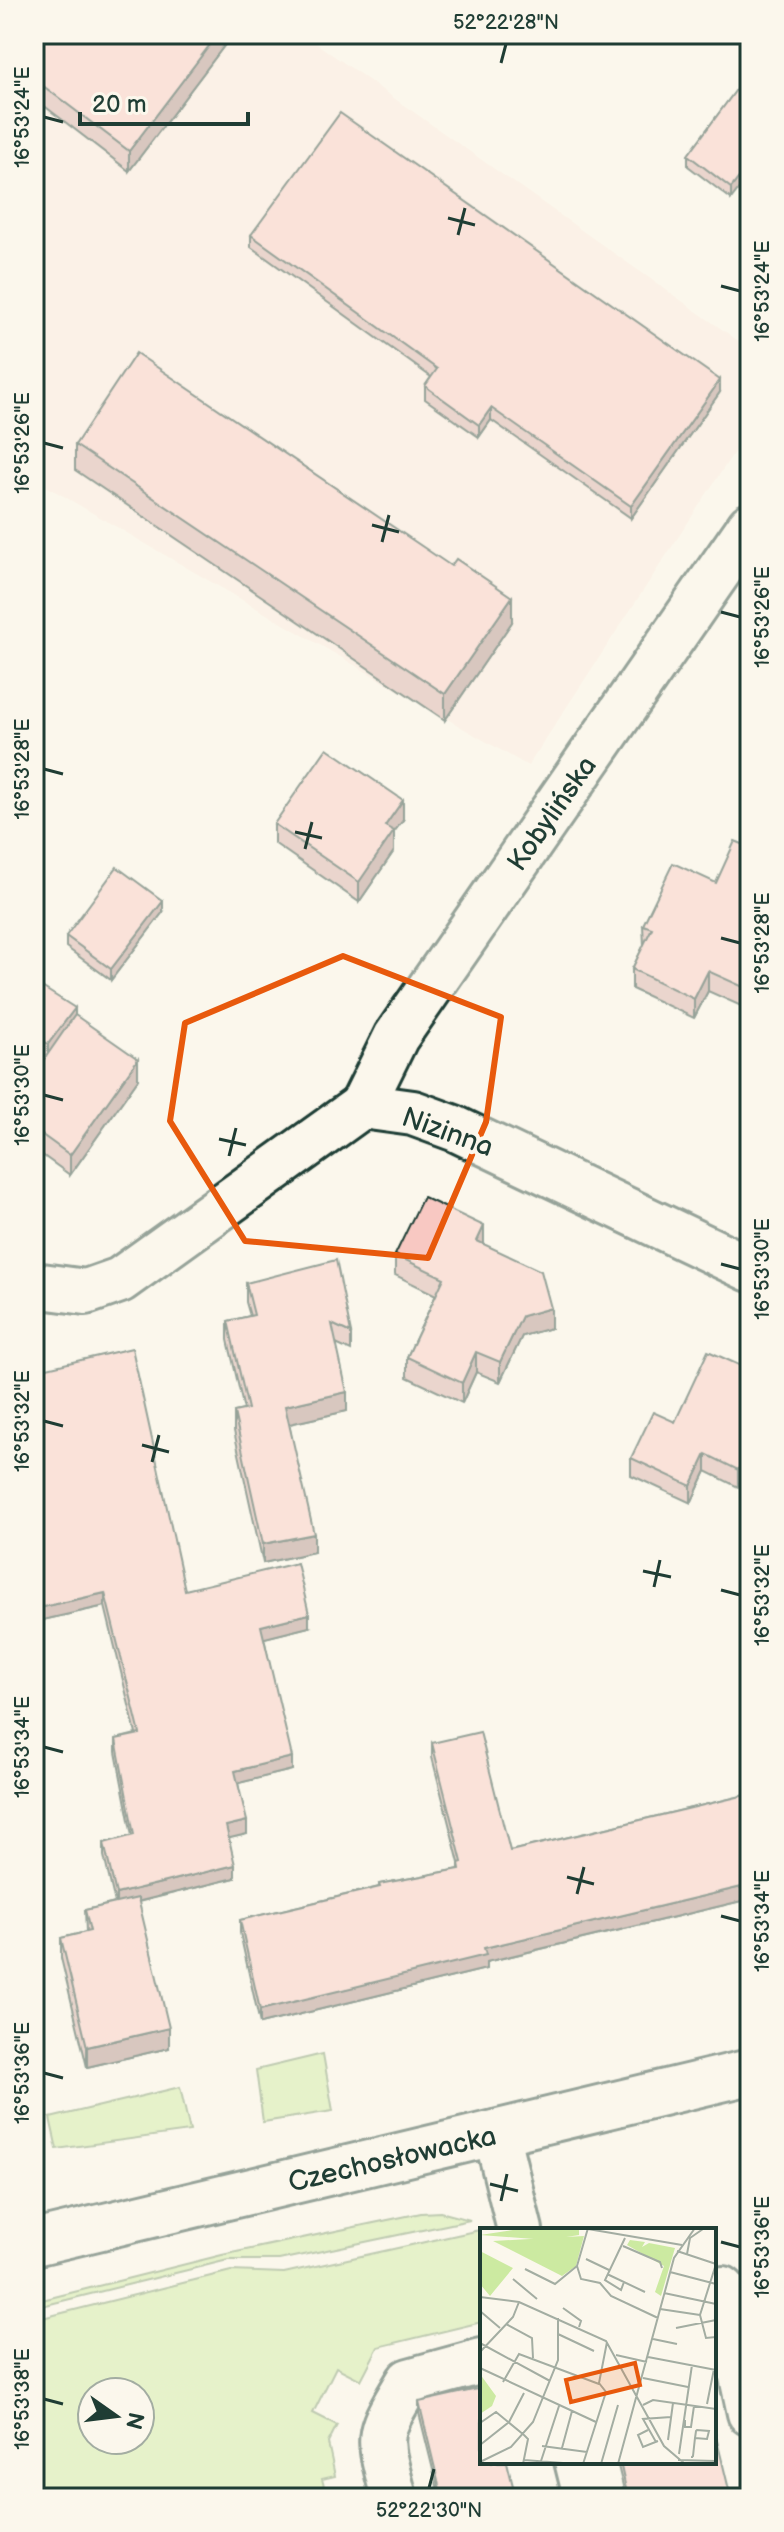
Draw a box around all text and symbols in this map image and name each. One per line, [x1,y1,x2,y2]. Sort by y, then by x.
text: 52°22'28"N [453,11,559,35]
text: 16°53'24"E [11,66,35,168]
scale bar [80,76,248,126]
text: 20 m [92,90,147,119]
text: 16°53'24"E [751,240,775,342]
text: 16°53'26"E [11,392,35,494]
text: 16°53'26"E [751,566,775,668]
text: 16°53'28"E [11,718,35,820]
street label: Kobylińska [501,750,604,878]
text: 16°53'28"E [751,892,775,994]
text: 16°53'30"E [11,1044,35,1146]
street label: Nizinna [397,1101,498,1164]
text: 16°53'30"E [751,1218,775,1320]
text: 16°53'32"E [11,1370,35,1472]
text: 16°53'32"E [751,1544,775,1646]
text: 16°53'34"E [11,1696,35,1798]
text: 16°53'34"E [751,1870,775,1972]
text: 16°53'36"E [11,2022,35,2124]
street label: Czechosłowacka [285,2119,500,2199]
text: 16°53'36"E [751,2196,775,2298]
inset map [480,2228,716,2464]
text: 16°53'38"E [11,2348,35,2450]
north arrow [76,2376,156,2456]
text: N [119,2409,149,2432]
text: 52°22'30"N [376,2499,482,2523]

